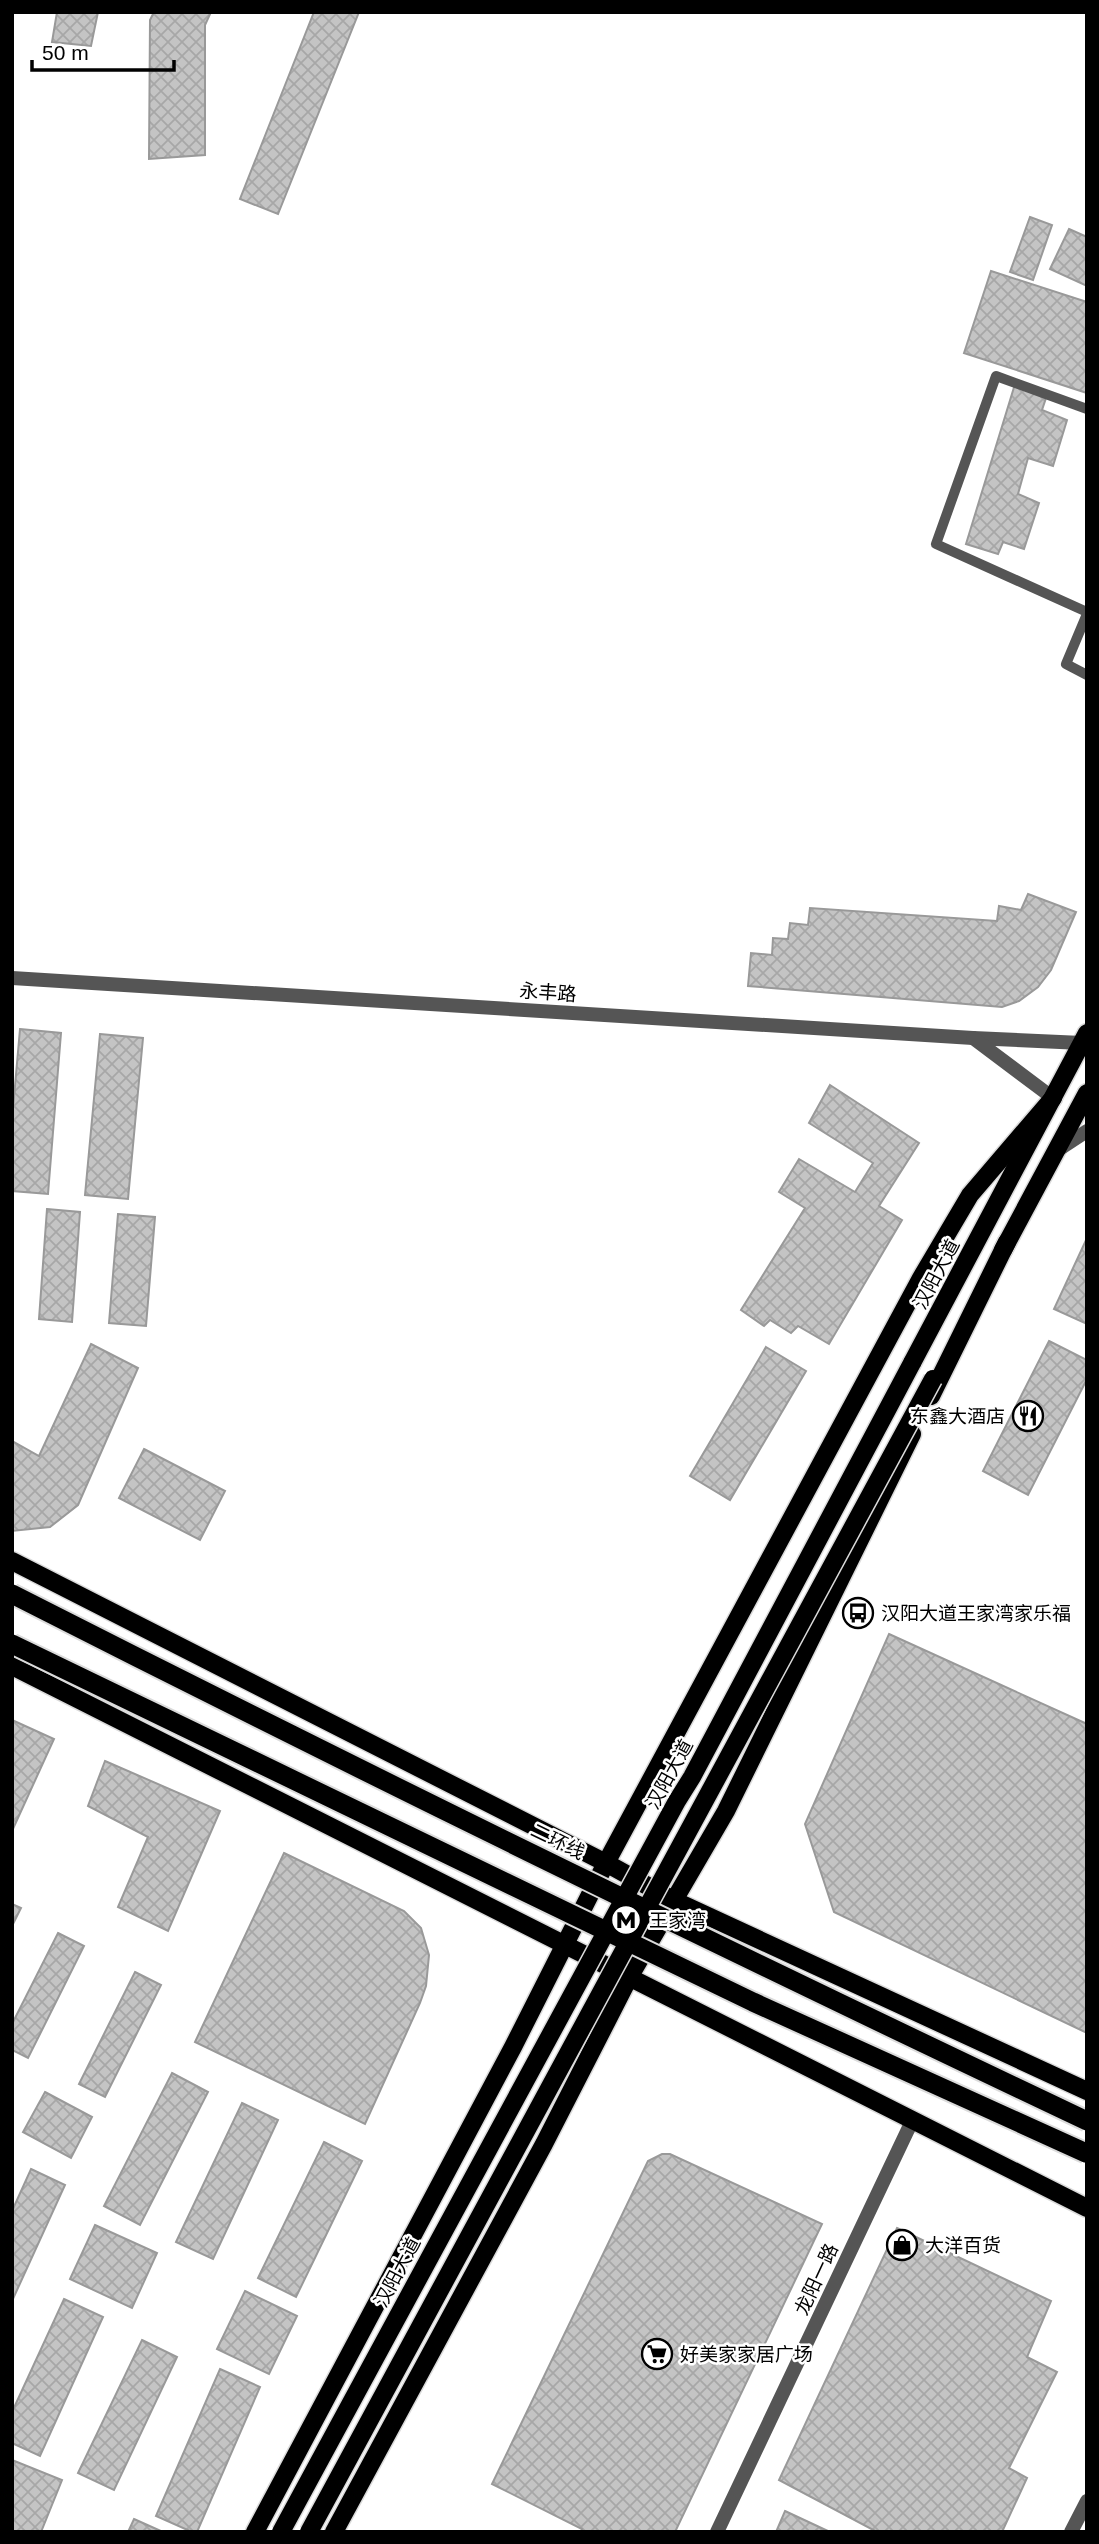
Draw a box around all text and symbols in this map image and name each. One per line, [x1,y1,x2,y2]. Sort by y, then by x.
scale bar [32,28,173,72]
text: 50 m [42,41,89,64]
street label: 永丰路 [519,980,577,1005]
street label: 汉阳大道 [909,1236,964,1313]
restaurant icon: 东鑫大酒店 [1011,1399,1045,1433]
place label: 东鑫大酒店 [910,1406,1005,1427]
bus stop icon: 汉阳大道王家湾家乐福 [841,1596,875,1630]
place label: 汉阳大道王家湾家乐福 [881,1603,1071,1624]
street label: 汉阳大道 [642,1736,697,1813]
street label: 二环线 [528,1820,588,1863]
metro station icon: 王家湾 [609,1903,643,1937]
place label: 王家湾 [649,1910,706,1931]
shop icon: 大洋百货 [885,2228,919,2262]
street label: 汉阳大道 [370,2234,425,2311]
place label: 大洋百货 [925,2235,1001,2256]
street label: 龙阳一路 [791,2240,842,2318]
supermarket icon: 好美家家居广场 [640,2337,674,2371]
place label: 好美家家居广场 [680,2344,813,2365]

